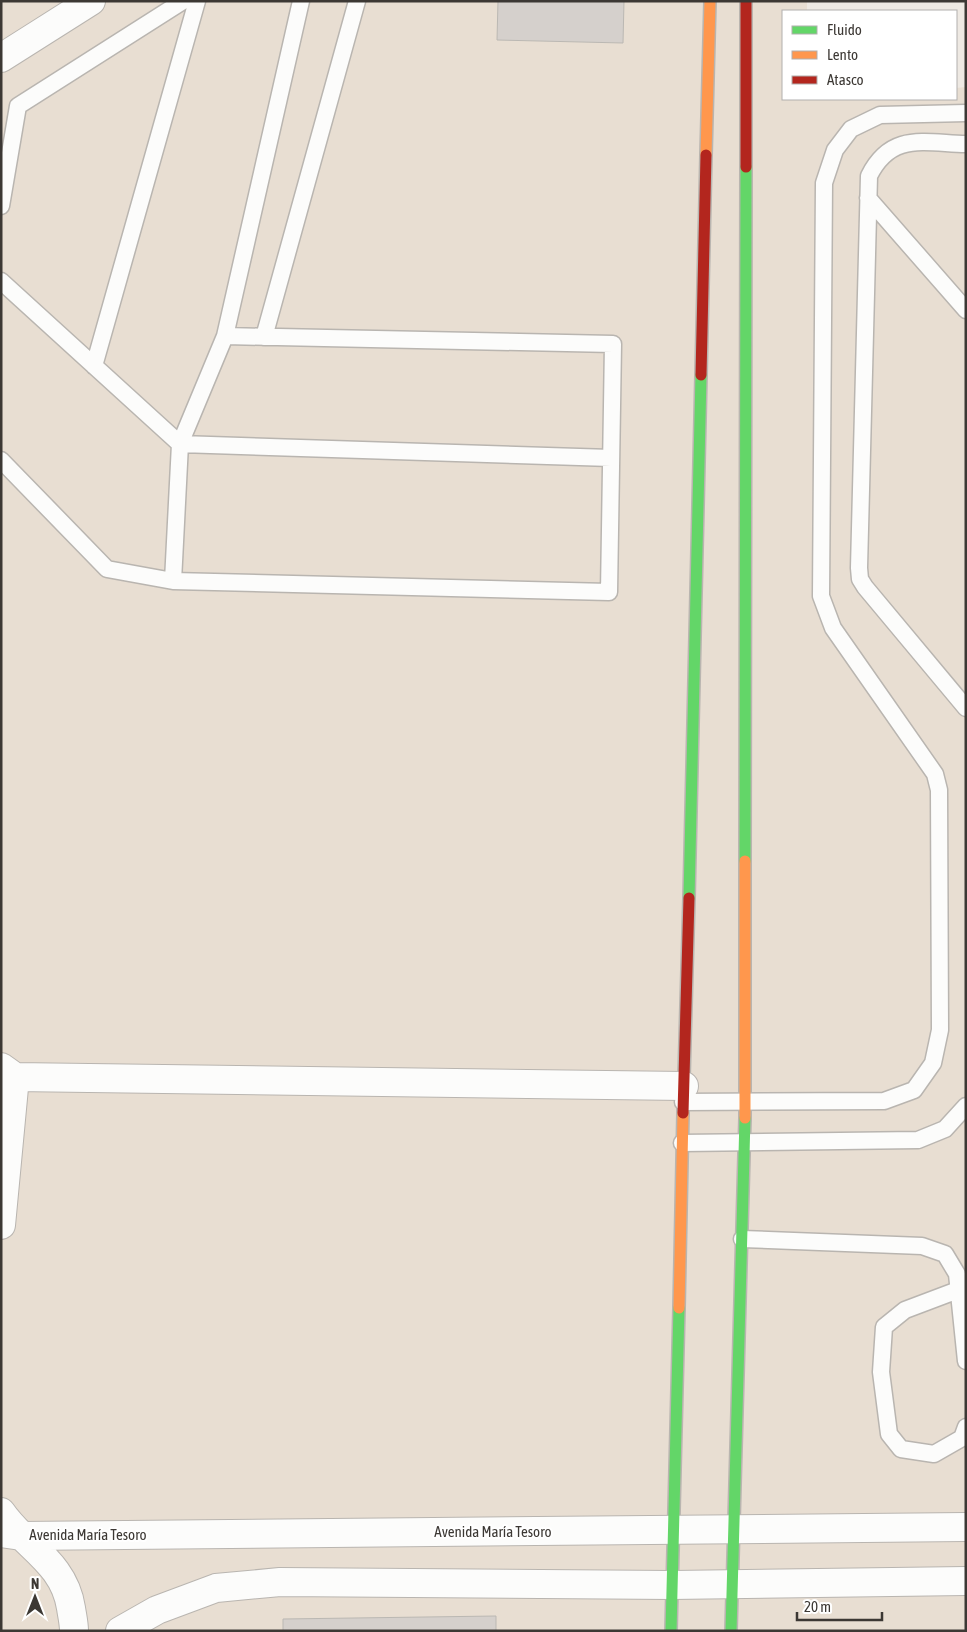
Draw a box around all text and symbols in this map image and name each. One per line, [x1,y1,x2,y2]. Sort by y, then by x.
legend [782,10,957,100]
text: Fluido [827,21,862,38]
text: Lento [827,46,858,63]
text: Atasco [827,71,864,88]
street label: Avenida María Tesoro [434,1523,552,1540]
street label: Avenida María Tesoro [29,1526,147,1543]
north arrow [10,1572,60,1622]
text: N [31,1576,39,1592]
scale bar [797,1590,882,1622]
text: 20 m [804,1598,831,1615]

